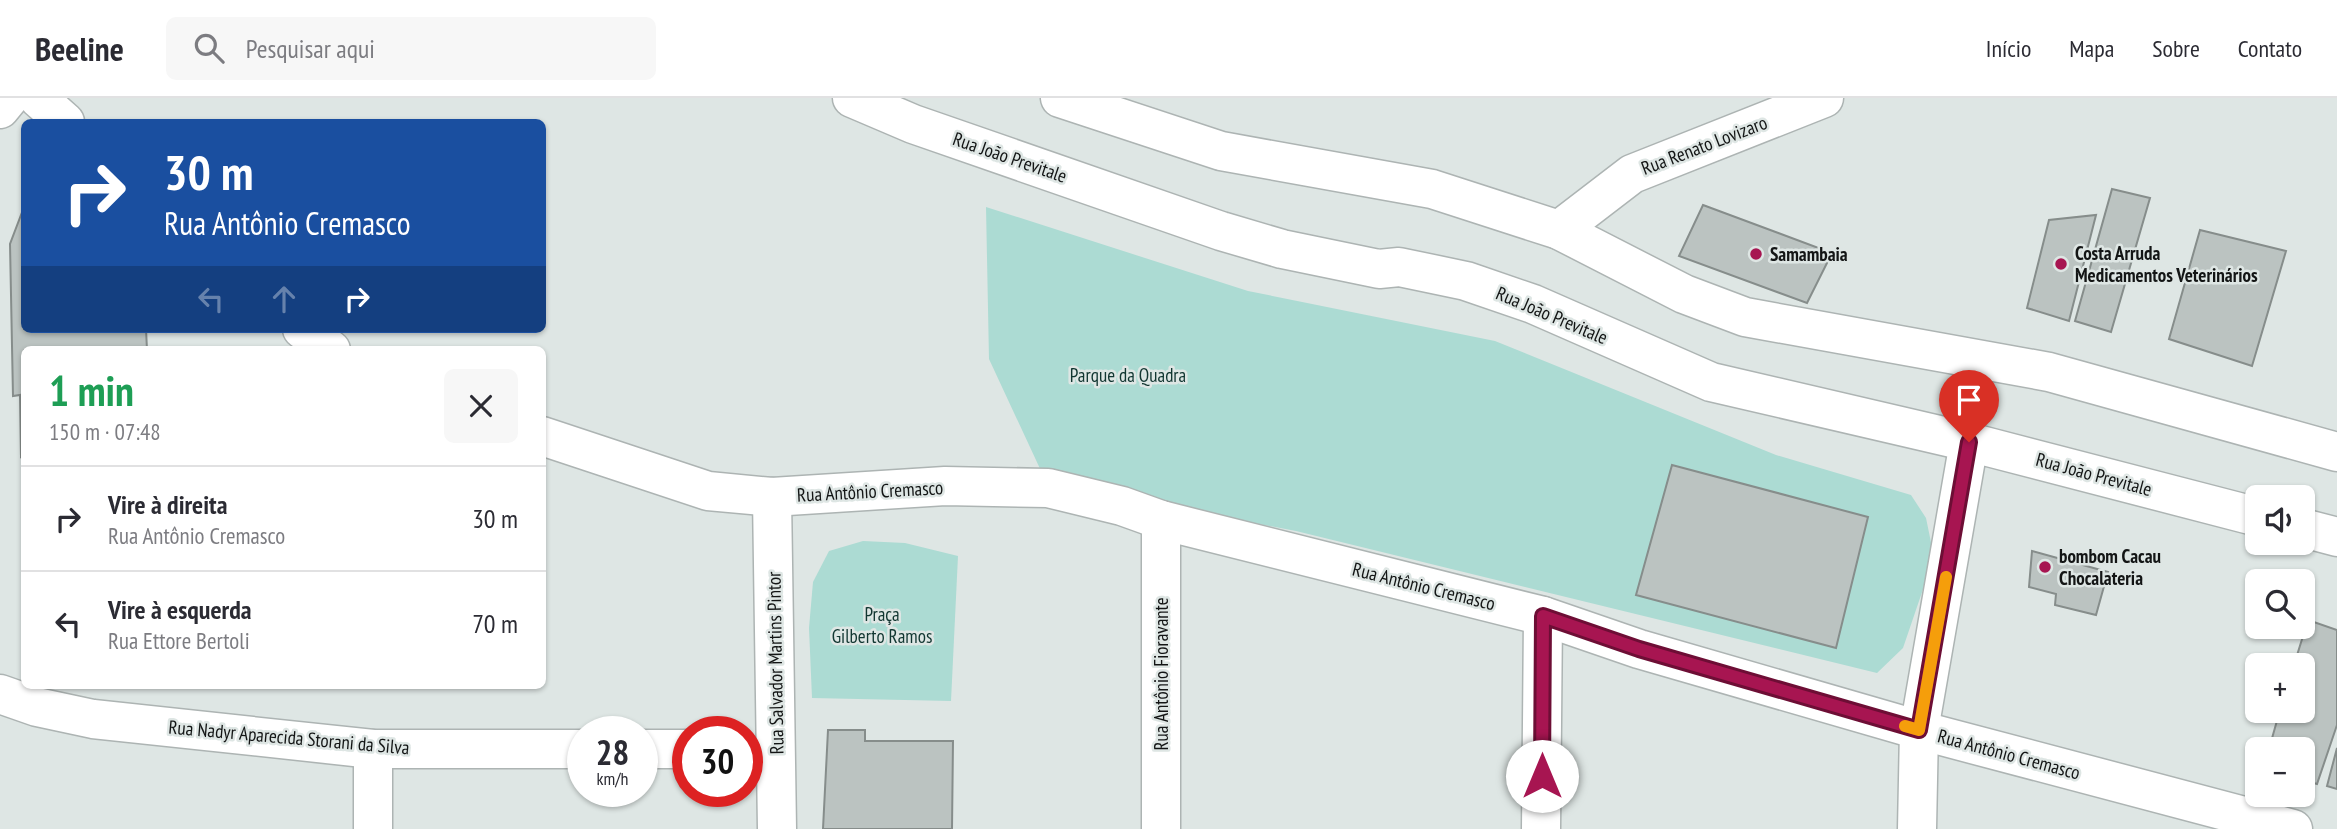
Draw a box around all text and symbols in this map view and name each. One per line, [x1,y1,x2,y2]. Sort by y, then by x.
search box [166,17,656,80]
text: Beeline [35,27,124,70]
icon: search [190,29,228,67]
text: Pesquisar aqui [246,32,375,65]
text: Início [1986,33,2031,64]
text: Mapa [2069,33,2114,64]
text: Sobre [2152,33,2200,64]
text: Contato [2238,33,2302,64]
street label: Rua Renato Lovizaro [1638,110,1770,180]
street label: Rua João Previtale [950,126,1070,188]
text: 30 m [164,140,253,204]
icon: right [49,147,140,238]
text: Rua Antônio Cremasco [164,202,410,244]
place label: Costa Arruda Medicamentos Veterinários [2075,241,2258,287]
place label: Samambaia [1770,242,1848,266]
marker: Samambaia [1748,246,1764,262]
marker: Costa Arruda Medicamentos Veterinários [2053,256,2069,272]
icon: left [192,280,230,318]
icon: ahead [265,280,303,318]
icon: right [338,280,376,318]
street label: Rua João Previtale [1493,281,1612,349]
text: 1 min [49,363,134,418]
park label: Parque da Quadra [1070,363,1186,387]
button: close [444,369,518,443]
pin [1939,370,1999,442]
icon: arrive [1950,381,1988,419]
text: 150 m · 07:48 [49,417,161,446]
street label: Rua João Previtale [2033,447,2155,501]
street label: Rua Antônio Cremasco [796,475,944,507]
map controls [2245,485,2315,807]
button: sound [2245,485,2315,555]
text: Vire à direita [108,488,227,521]
icon: right [49,500,87,538]
text: 30 m [472,502,518,535]
text: Rua Antônio Cremasco [108,521,285,550]
place label: bombom Cacau Chocalateria [2059,544,2161,590]
street label: Rua Antônio Cremasco [1350,557,1498,615]
marker: bombom Cacau Chocalateria [2037,559,2053,575]
button: search [2245,569,2315,639]
street label: Rua Salvador Martins Pintor [761,571,789,755]
text: Vire à esquerda [108,593,251,626]
street label: Rua Antônio Fioravante [1149,597,1173,751]
park label: Praça Gilberto Ramos [832,602,932,648]
icon: left [49,605,87,643]
text: 70 m [472,607,518,640]
text: Rua Ettore Bertoli [108,626,250,655]
button: + [2245,653,2315,723]
street label: Rua Nadyr Aparecida Storani da Silva [168,715,410,759]
speed limit sign: 30 [672,716,763,807]
street label: Rua Antônio Cremasco [1935,723,2083,785]
text: 28 [596,729,629,775]
button: − [2245,737,2315,807]
position arrow [1505,739,1579,813]
text: km/h [597,767,628,790]

